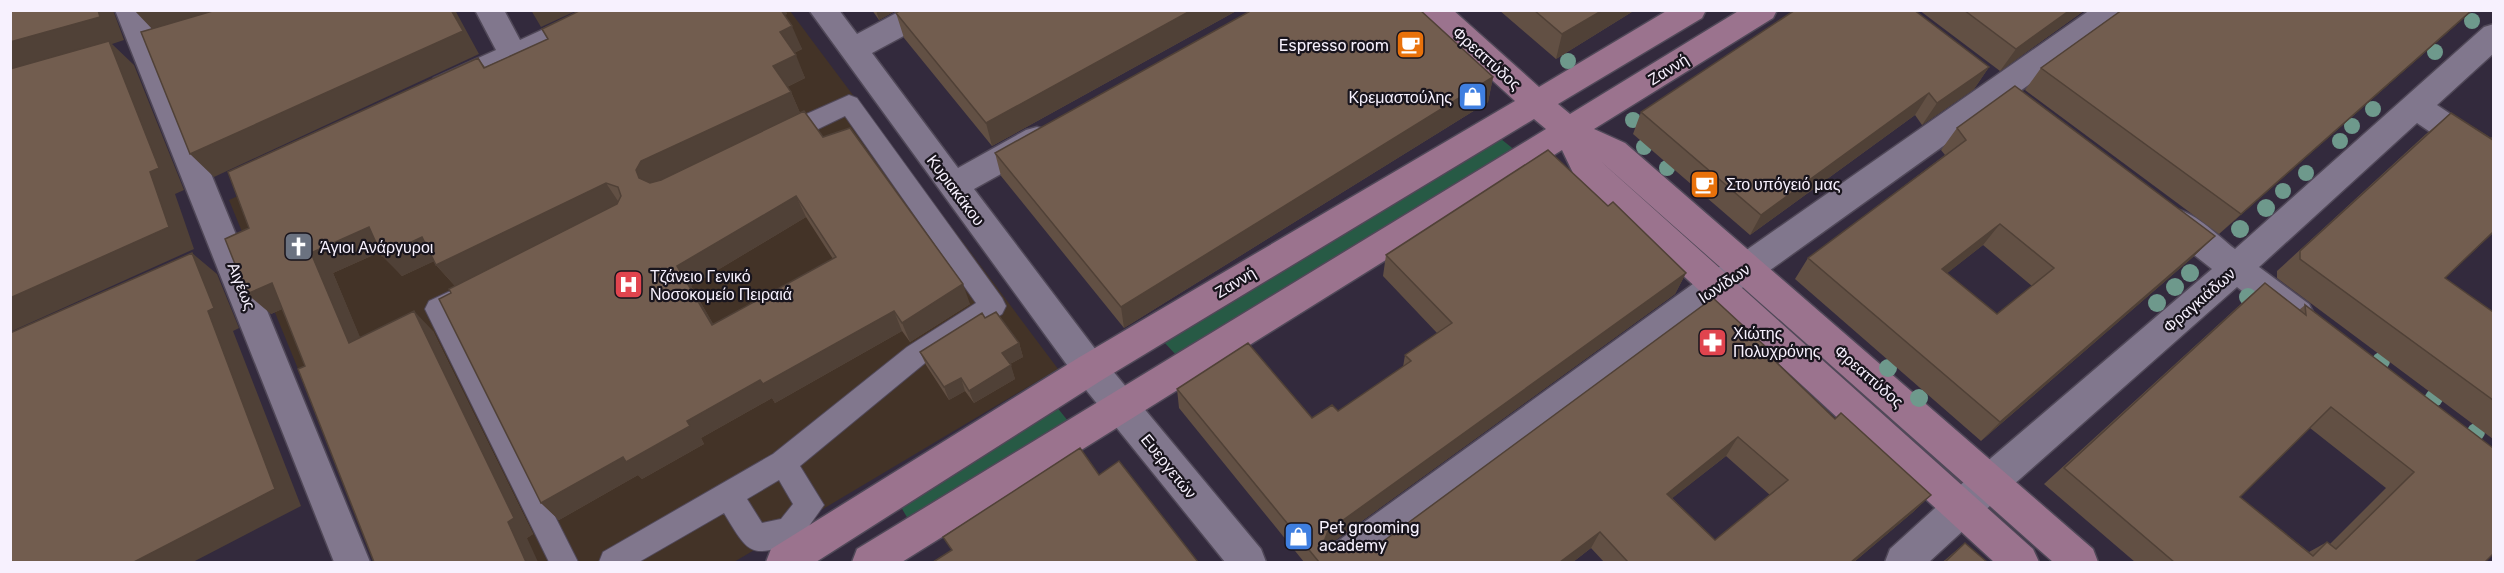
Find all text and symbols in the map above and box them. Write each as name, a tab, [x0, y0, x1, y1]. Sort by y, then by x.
street label: Φρεαττύδος	[1449, 23, 1525, 94]
cafe icon: Espresso room	[1394, 29, 1426, 61]
place label: Espresso room	[1279, 36, 1389, 55]
street label: Ζαννή	[1645, 50, 1692, 89]
shop icon: Κρεμαστούλης	[1457, 81, 1489, 113]
place label: Κρεμαστούλης	[1348, 88, 1452, 107]
street label: Κυριακάκου	[923, 151, 988, 229]
cafe icon: Στο υπόγειό μας	[1689, 168, 1721, 200]
place label: Στο υπόγειό μας	[1726, 175, 1841, 194]
church icon: Άγιοι Ανάργυροι	[283, 231, 315, 263]
place label: Άγιοι Ανάργυροι	[320, 238, 434, 257]
street label: Αιγέως	[223, 260, 260, 313]
street label: Ιωνίδων	[1695, 260, 1754, 307]
street label: Ζαννή	[1212, 263, 1259, 302]
street label: Φραγκιάδων	[2159, 264, 2239, 337]
place label: Τζάνειο Γενικό Νοσοκομείο Πειραιά	[650, 267, 792, 304]
hospital icon: Τζάνειο Γενικό Νοσοκομείο Πειραιά	[613, 269, 645, 301]
place label: Χιώτης Πολυχρόνης	[1733, 324, 1821, 361]
pharmacy icon: Χιώτης Πολυχρόνης	[1696, 326, 1728, 358]
street label: Φρεαττύδος	[1830, 341, 1907, 412]
street label: Ευεργετών	[1137, 430, 1200, 502]
place label: Pet grooming academy	[1319, 518, 1419, 555]
shop icon: Pet grooming academy	[1282, 520, 1314, 552]

